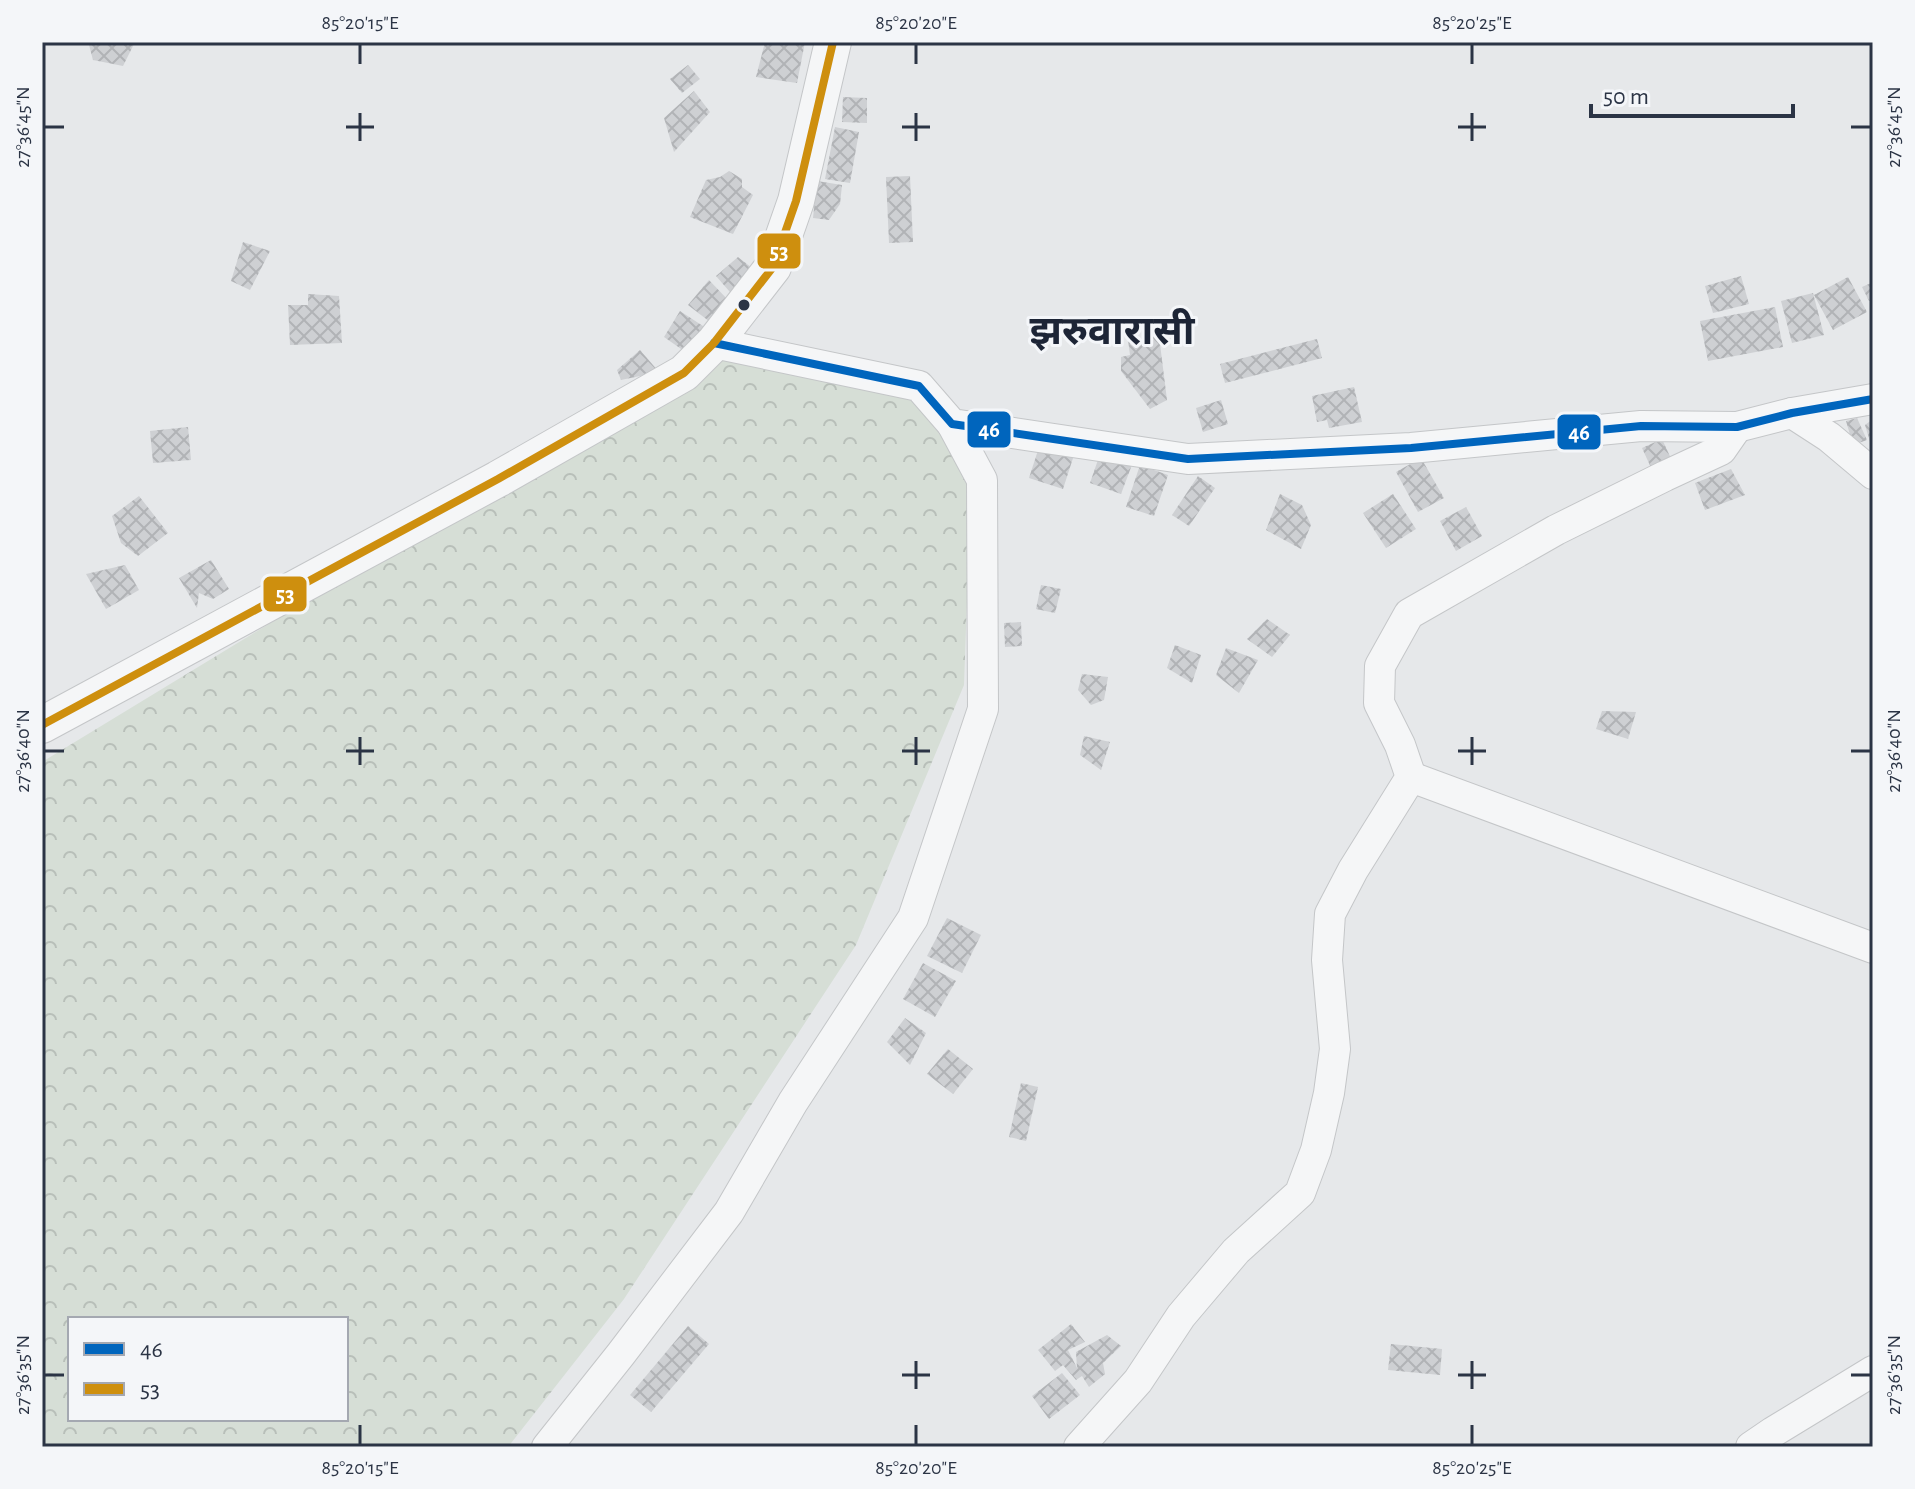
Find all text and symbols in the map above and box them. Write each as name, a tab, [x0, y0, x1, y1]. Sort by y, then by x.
text: 85°20'15"E	[321, 13, 399, 33]
text: 85°20'20"E	[875, 13, 957, 33]
text: 85°20'25"E	[1432, 13, 1512, 33]
scale bar	[1591, 68, 1793, 118]
text: 50 m	[1603, 85, 1649, 109]
text: 27°36'45"N	[13, 86, 33, 168]
text: 27°36'45"N	[1884, 86, 1904, 168]
line badge: 53	[756, 232, 802, 270]
text: 53	[770, 241, 789, 263]
unlabelled marker	[736, 297, 752, 313]
district label: झरुवारासी	[1030, 308, 1196, 352]
line badge: 46	[966, 410, 1012, 449]
line badge: 46	[1556, 413, 1602, 451]
text: 46	[978, 419, 1000, 441]
text: 46	[1568, 422, 1590, 444]
line badge: 53	[262, 575, 308, 613]
text: 53	[276, 584, 295, 606]
text: 27°36'40"N	[13, 709, 33, 793]
text: 27°36'40"N	[1884, 709, 1904, 793]
legend	[68, 1317, 348, 1421]
text: 27°36'35"N	[13, 1335, 33, 1415]
text: 27°36'35"N	[1884, 1335, 1904, 1415]
text: 46	[140, 1338, 163, 1362]
text: 53	[140, 1378, 160, 1402]
text: 85°20'15"E	[321, 1458, 399, 1478]
text: 85°20'20"E	[875, 1458, 957, 1478]
text: 85°20'25"E	[1432, 1458, 1512, 1478]

